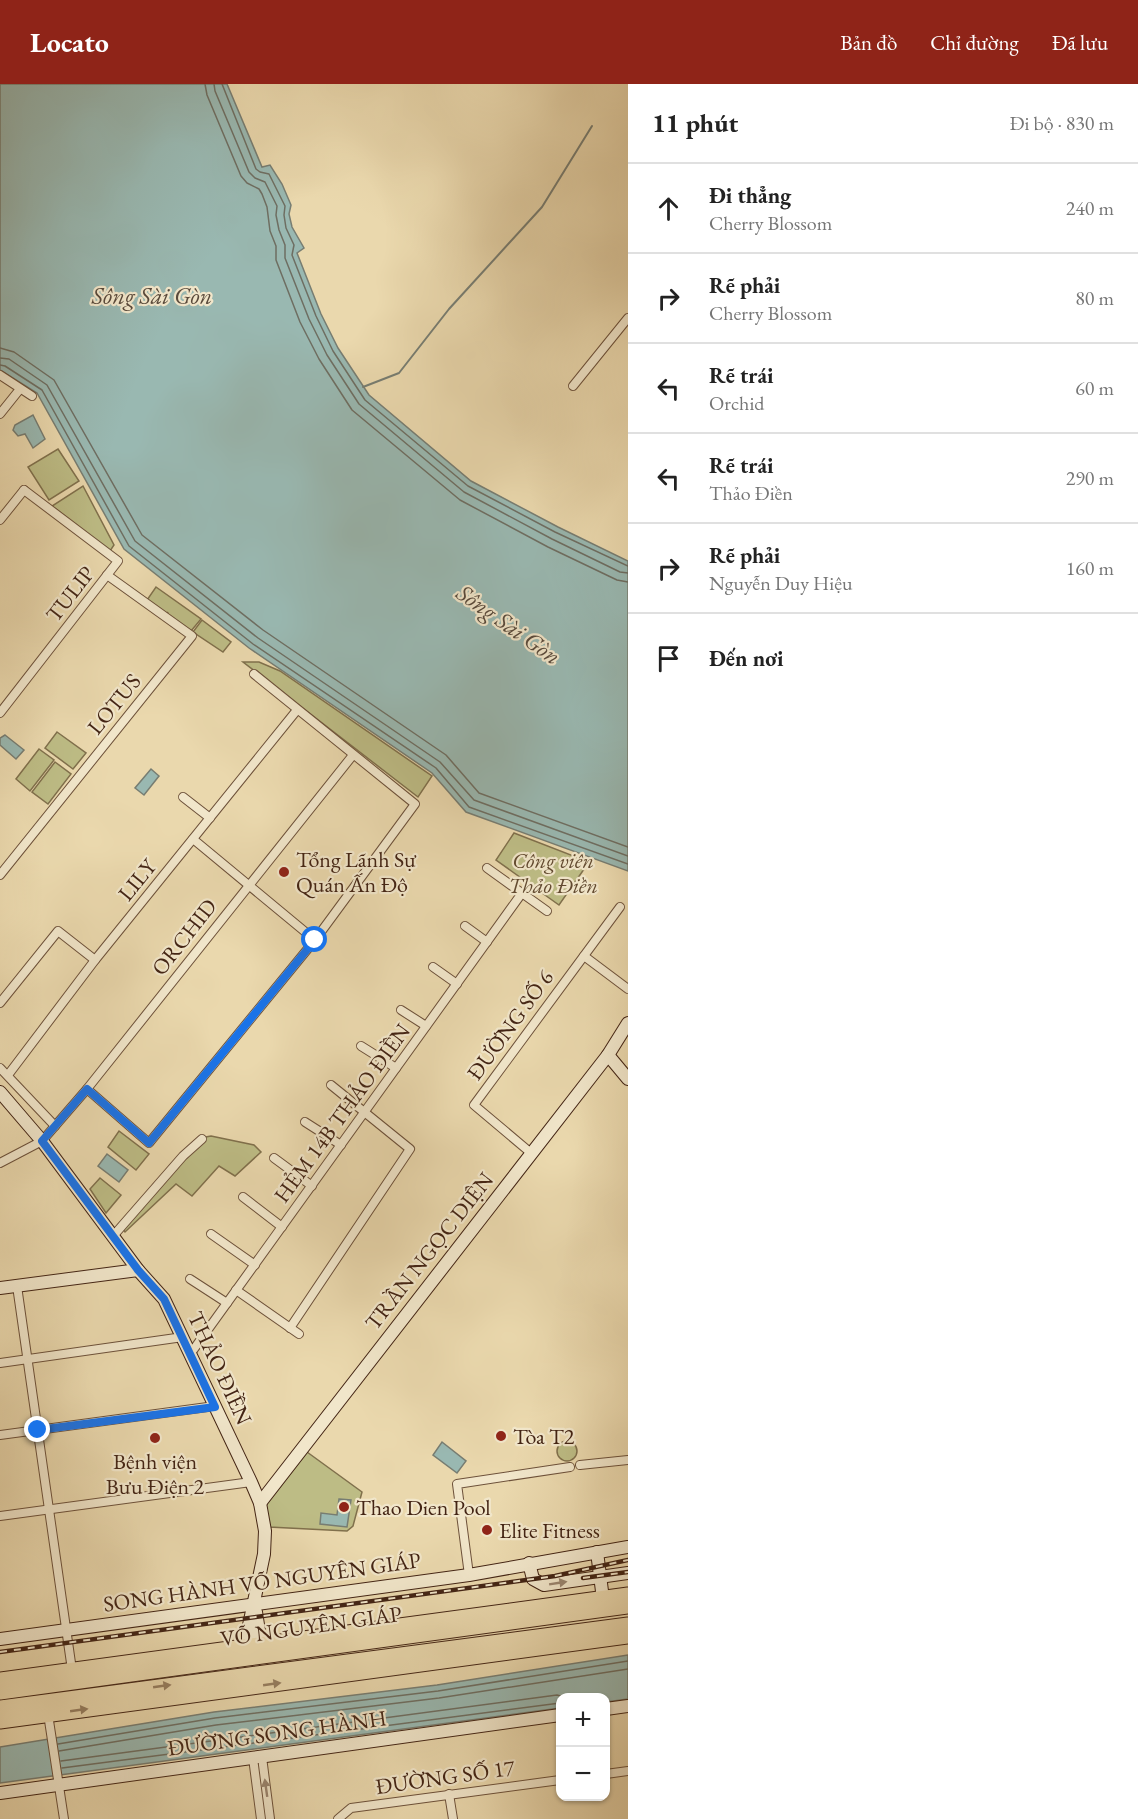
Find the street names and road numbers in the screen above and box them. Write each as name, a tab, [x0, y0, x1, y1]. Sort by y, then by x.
street label: TULIP	[39, 560, 101, 628]
street label: LOTUS	[81, 668, 147, 740]
street label: LILY	[111, 852, 164, 907]
street label: ORCHID	[145, 893, 223, 981]
street label: ĐƯỜNG SỐ 6	[460, 964, 560, 1086]
street label: HẺM 14B THẢO ĐIỀN	[267, 1017, 417, 1208]
street label: TRẦN NGỌC DIỆN	[358, 1166, 500, 1336]
street label: THẢO ĐIỀN	[181, 1307, 259, 1430]
street label: SONG HÀNH VÕ NGUYÊN GIÁP	[101, 1545, 423, 1619]
street label: VÕ NGUYÊN GIÁP	[219, 1599, 403, 1653]
street label: ĐƯỜNG SONG HÀNH	[166, 1703, 388, 1763]
street label: ĐƯỜNG SỐ 17	[374, 1753, 517, 1801]

